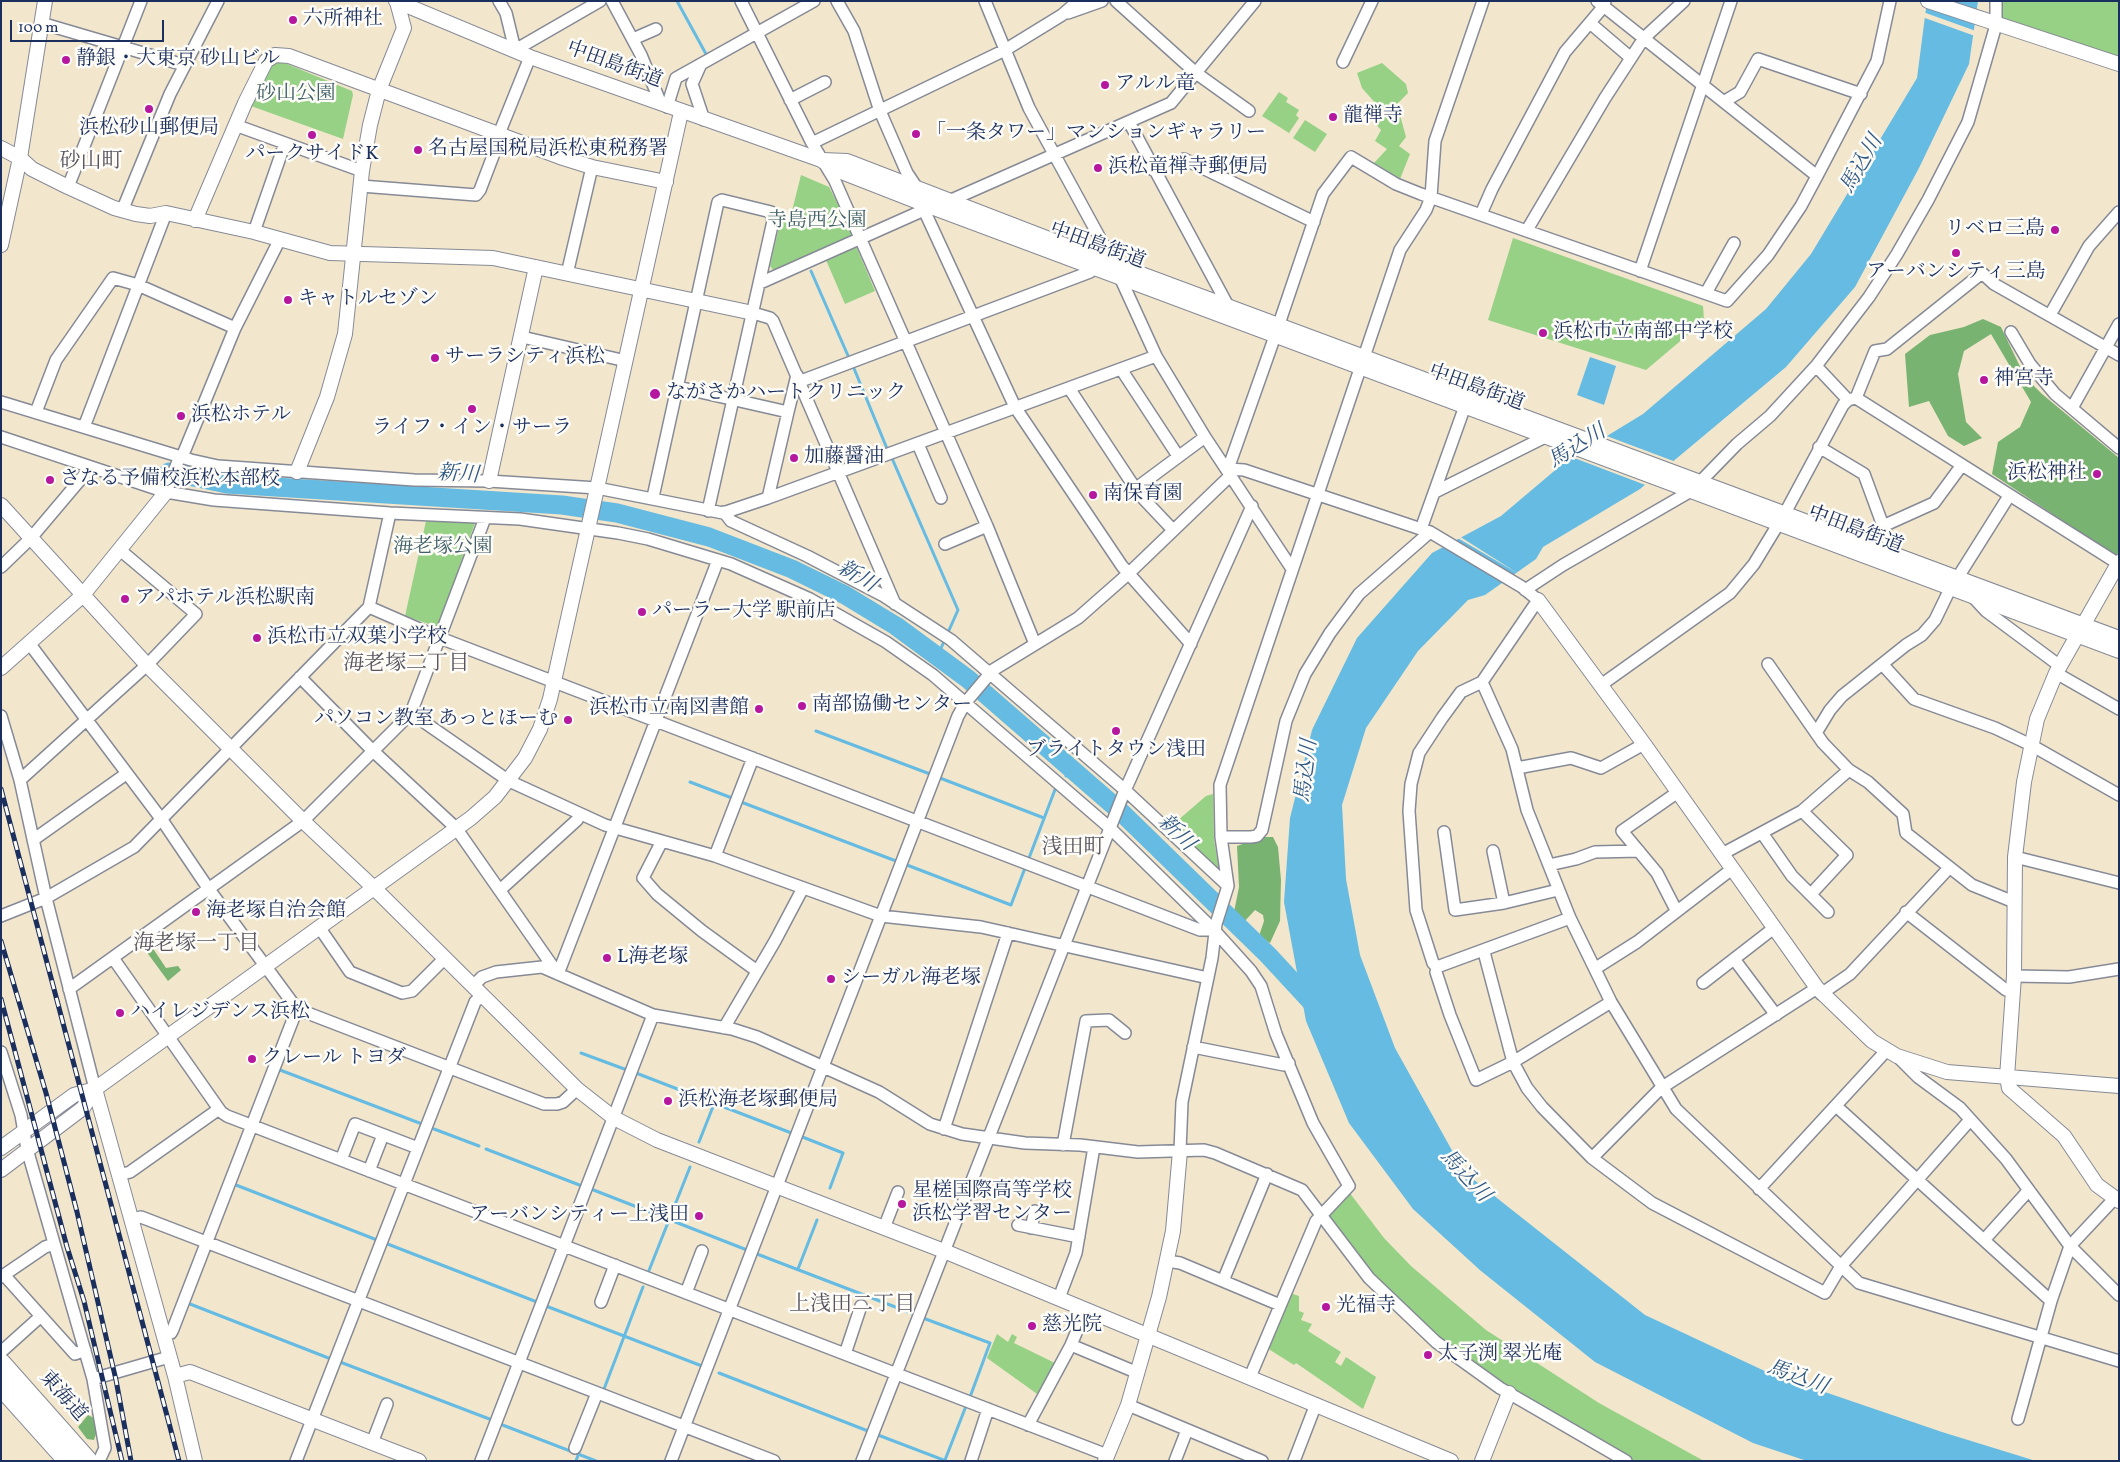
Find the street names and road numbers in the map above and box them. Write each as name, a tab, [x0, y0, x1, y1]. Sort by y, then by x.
street label: 中田島街道	[563, 38, 665, 94]
street label: 中田島街道	[1046, 219, 1148, 275]
street label: 中田島街道	[1425, 361, 1527, 417]
street label: 中田島街道	[1804, 502, 1906, 560]
street label: 東海道	[33, 1367, 91, 1427]

